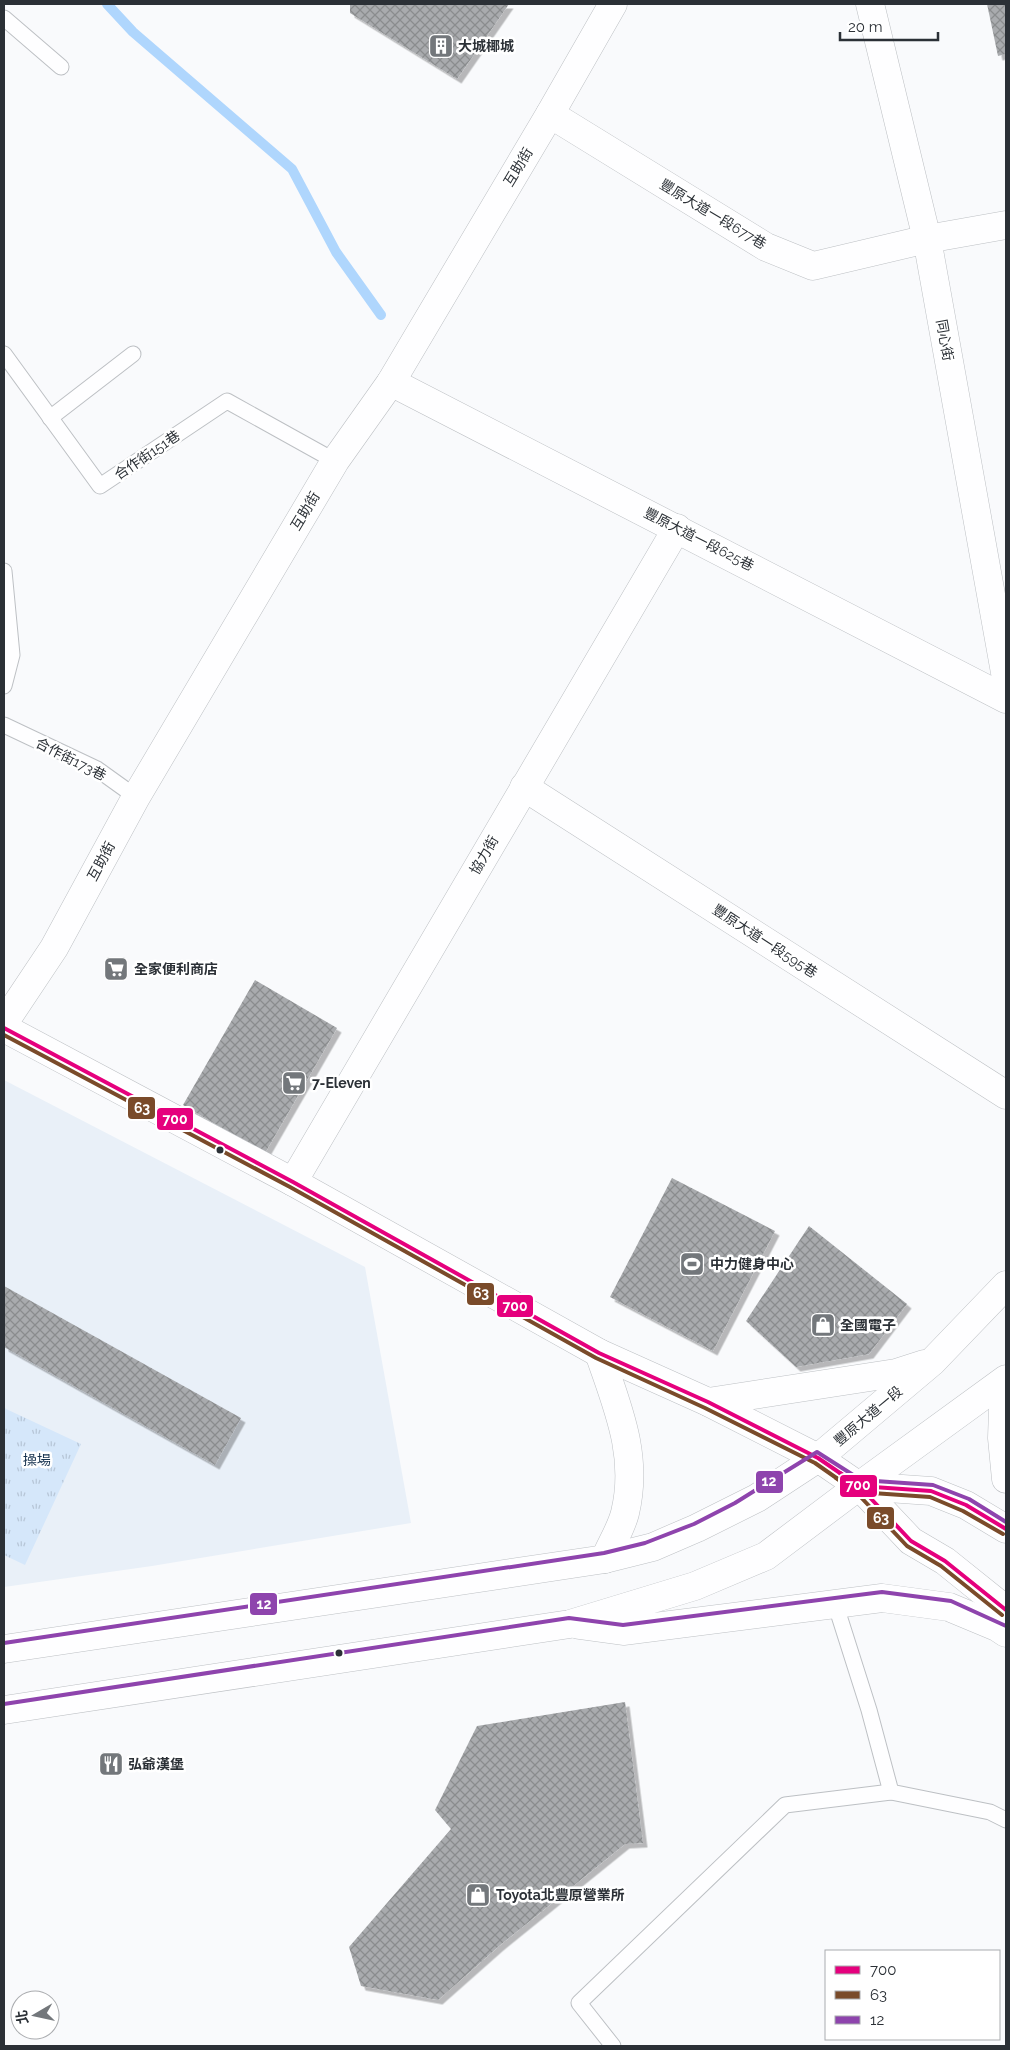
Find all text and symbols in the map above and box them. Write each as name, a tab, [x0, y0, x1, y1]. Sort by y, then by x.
scale bar	[840, 10, 938, 42]
text: 20 m	[848, 18, 883, 36]
building icon: 大城椰城	[428, 33, 454, 59]
place label: 大城椰城	[458, 38, 514, 54]
street label: 互助街	[500, 145, 536, 189]
street label: 豐原大道一段677巷	[657, 176, 769, 252]
street label: 同心街	[933, 318, 957, 362]
street label: 合作街151巷	[111, 427, 183, 483]
street label: 互助街	[287, 489, 323, 533]
street label: 豐原大道一段625巷	[641, 504, 757, 574]
street label: 合作街173巷	[33, 734, 109, 784]
street label: 協力街	[467, 833, 501, 877]
street label: 互助街	[84, 839, 118, 883]
street label: 豐原大道一段595巷	[710, 901, 820, 981]
supermarket icon: 全家便利商店	[103, 956, 129, 982]
place label: 全家便利商店	[134, 961, 218, 977]
supermarket icon: 7-Eleven	[281, 1070, 307, 1096]
place label: 7-Eleven	[312, 1075, 371, 1091]
line badge: 63	[127, 1096, 156, 1120]
text: 63	[134, 1100, 150, 1116]
line badge: 700	[156, 1107, 194, 1131]
text: 700	[162, 1111, 188, 1127]
unlabelled marker	[215, 1145, 225, 1155]
sports icon: 中力健身中心	[679, 1251, 705, 1277]
place label: 中力健身中心	[710, 1256, 794, 1272]
line badge: 63	[466, 1282, 495, 1306]
text: 63	[473, 1285, 489, 1301]
line badge: 700	[496, 1294, 534, 1318]
text: 700	[502, 1298, 528, 1314]
shop icon: 全國電子	[810, 1312, 836, 1338]
place label: 全國電子	[840, 1317, 896, 1333]
street label: 豐原大道一段	[831, 1383, 905, 1449]
park label: 操場	[23, 1452, 51, 1468]
line badge: 12	[755, 1470, 784, 1494]
text: 12	[762, 1473, 777, 1489]
line badge: 700	[839, 1474, 878, 1498]
text: 700	[845, 1477, 871, 1493]
line badge: 63	[866, 1506, 895, 1530]
text: 63	[873, 1510, 889, 1526]
line badge: 12	[249, 1592, 278, 1616]
text: 12	[257, 1596, 272, 1612]
unlabelled marker	[334, 1648, 344, 1658]
restaurant icon: 弘爺漢堡	[98, 1751, 124, 1777]
place label: 弘爺漢堡	[128, 1756, 184, 1772]
shop icon: Toyota北豐原營業所	[465, 1882, 491, 1908]
place label: Toyota北豐原營業所	[496, 1887, 625, 1903]
legend	[825, 1950, 1000, 2040]
text: 700	[870, 1961, 896, 1979]
text: 63	[870, 1986, 887, 2004]
north arrow	[10, 1990, 60, 2040]
text: 北	[13, 2009, 31, 2025]
text: 12	[870, 2011, 884, 2029]

